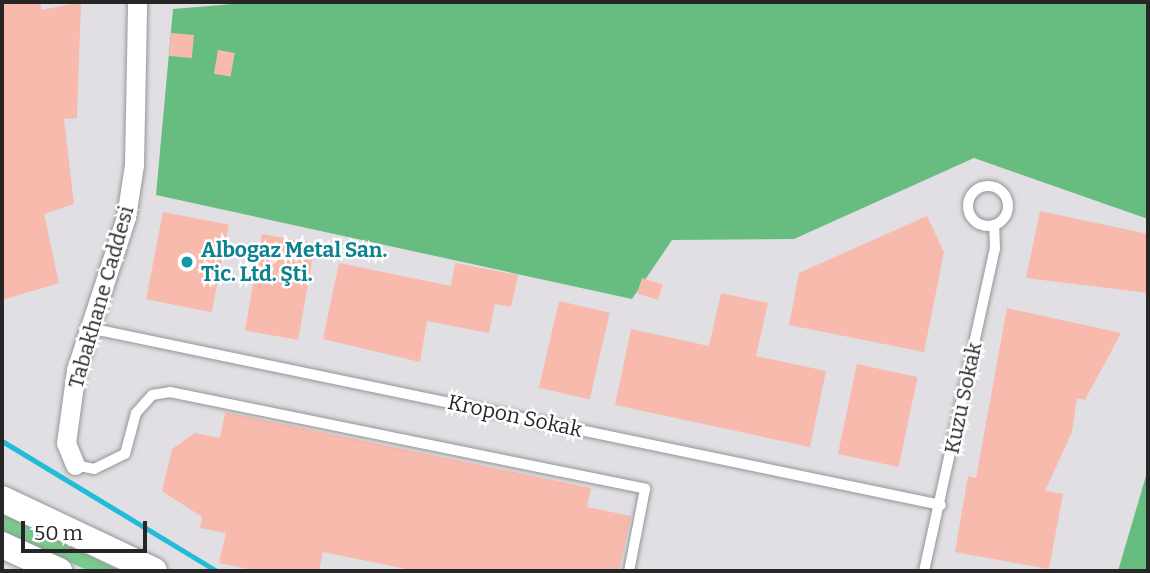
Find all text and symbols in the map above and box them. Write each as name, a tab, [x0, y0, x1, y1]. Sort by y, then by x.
street label: Tabakhane Caddesi	[63, 203, 139, 391]
place label: Albogaz Metal San. Tic. Ltd. Şti.	[201, 237, 387, 287]
marker: Albogaz Metal San. Tic. Ltd. Şti.	[179, 254, 195, 270]
street label: Kuzu Sokak	[939, 340, 987, 456]
street label: Kropon Sokak	[446, 389, 584, 443]
scale bar	[24, 506, 150, 550]
text: 50 m	[34, 520, 83, 546]

